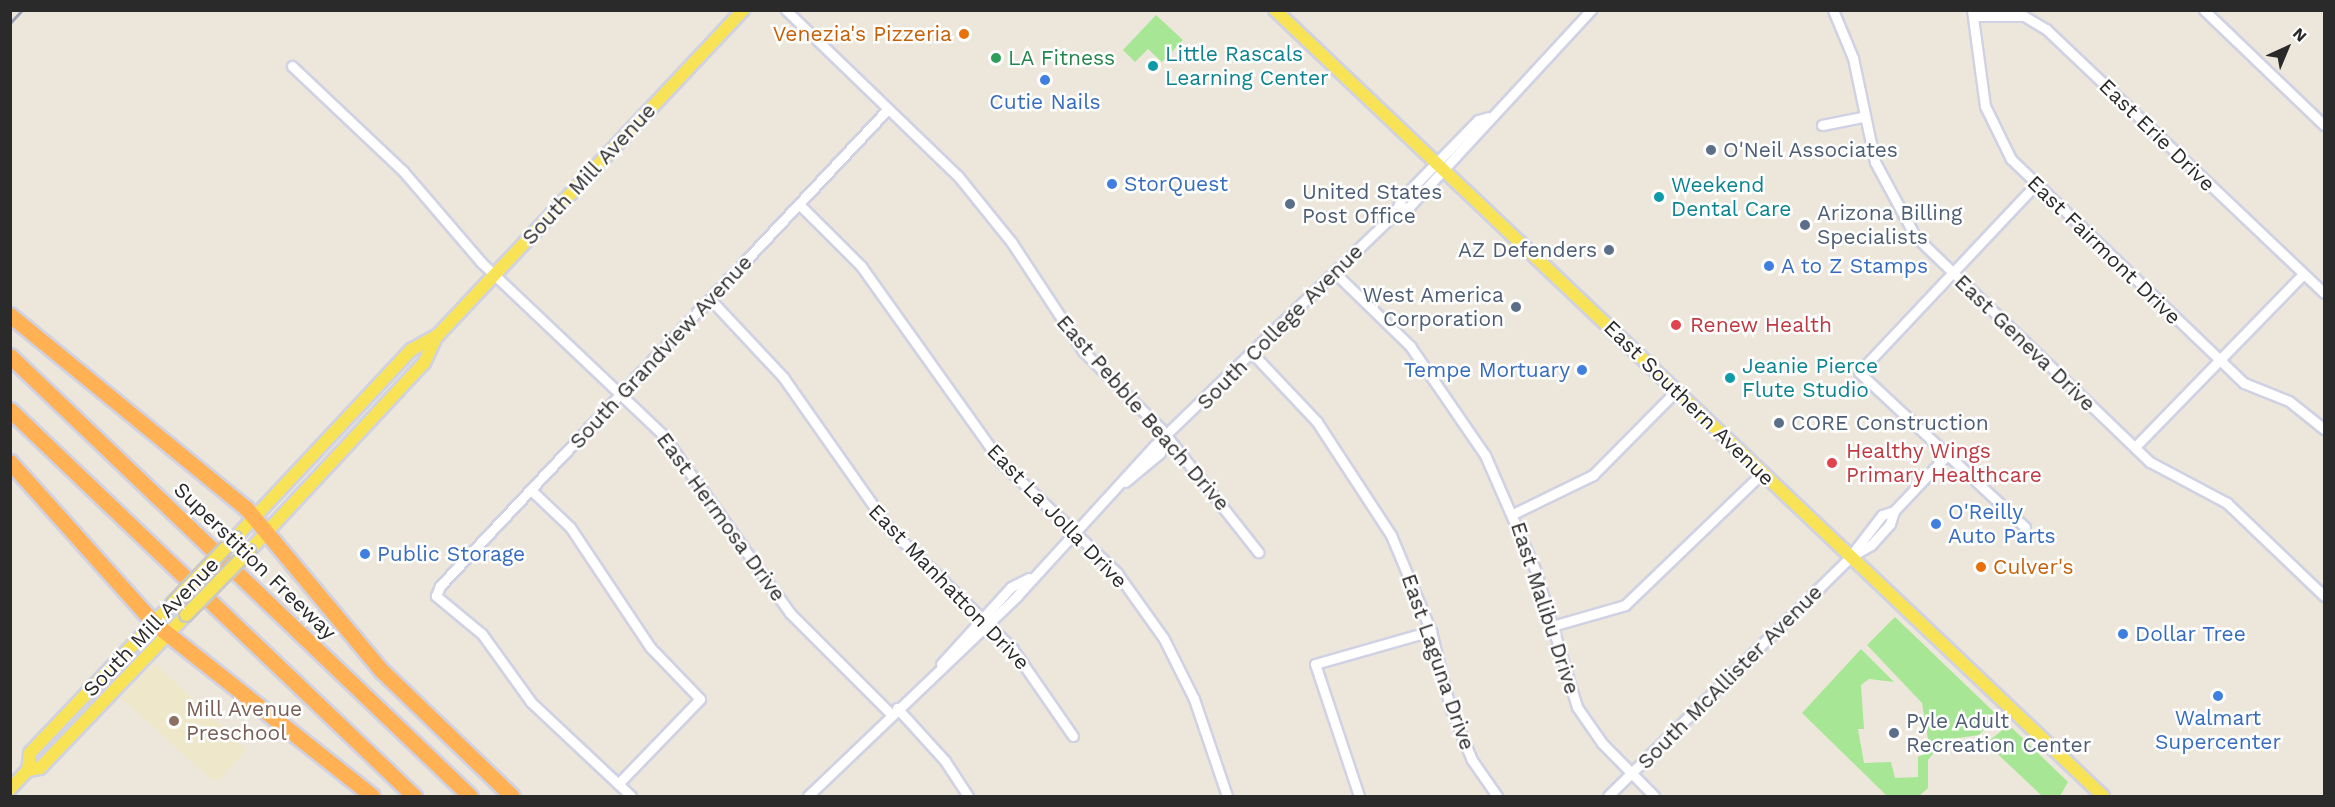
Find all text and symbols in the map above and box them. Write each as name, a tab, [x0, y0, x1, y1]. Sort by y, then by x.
north arrow	[2257, 18, 2317, 78]
place label: Venezia's Pizzeria	[773, 21, 952, 47]
text: N	[2289, 24, 2311, 46]
marker: Venezia's Pizzeria	[957, 27, 971, 41]
place label: Little Rascals Learning Center	[1165, 41, 1329, 91]
place label: LA Fitness	[1008, 45, 1116, 71]
marker: LA Fitness	[989, 51, 1003, 65]
marker: Little Rascals Learning Center	[1146, 59, 1160, 73]
marker: Cutie Nails	[1038, 73, 1052, 87]
street label: East Erie Drive	[2094, 73, 2220, 197]
place label: Cutie Nails	[989, 89, 1101, 115]
street label: South Mill Avenue	[516, 97, 662, 251]
place label: O'Neil Associates	[1723, 137, 1899, 163]
marker: O'Neil Associates	[1704, 143, 1718, 157]
street label: East Fairmont Drive	[2022, 170, 2186, 330]
place label: StorQuest	[1124, 171, 1228, 197]
place label: Weekend Dental Care	[1671, 172, 1792, 222]
marker: StorQuest	[1105, 177, 1119, 191]
place label: United States Post Office	[1302, 179, 1442, 229]
marker: Weekend Dental Care	[1652, 190, 1666, 204]
marker: United States Post Office	[1283, 197, 1297, 211]
place label: Arizona Billing Specialists	[1817, 200, 1963, 250]
marker: Arizona Billing Specialists	[1798, 218, 1812, 232]
place label: AZ Defenders	[1458, 237, 1597, 263]
street label: South College Avenue	[1192, 239, 1368, 415]
marker: AZ Defenders	[1602, 243, 1616, 257]
street label: South Grandview Avenue	[564, 249, 758, 455]
place label: A to Z Stamps	[1781, 253, 1929, 279]
marker: A to Z Stamps	[1762, 259, 1776, 273]
street label: East Geneva Drive	[1949, 269, 2101, 417]
place label: West America Corporation	[1362, 282, 1504, 332]
marker: West America Corporation	[1509, 300, 1523, 314]
street label: East Pebble Beach Drive	[1051, 310, 1235, 516]
place label: Renew Health	[1690, 312, 1832, 338]
street label: East Southern Avenue	[1598, 315, 1780, 491]
marker: Renew Health	[1667, 316, 1685, 334]
place label: Jeanie Pierce Flute Studio	[1742, 353, 1878, 403]
place label: Tempe Mortuary	[1404, 357, 1570, 383]
marker: Tempe Mortuary	[1575, 363, 1589, 377]
marker: Jeanie Pierce Flute Studio	[1723, 371, 1737, 385]
place label: CORE Construction	[1791, 410, 1989, 436]
marker: CORE Construction	[1772, 416, 1786, 430]
street label: East Hermosa Drive	[651, 427, 791, 607]
street label: East La Jolla Drive	[981, 438, 1133, 594]
place label: Healthy Wings Primary Healthcare	[1846, 438, 2042, 488]
marker: Healthy Wings Primary Healthcare	[1823, 454, 1841, 472]
street label: Superstition Freeway	[169, 477, 341, 645]
street label: East Manhatton Drive	[863, 499, 1035, 675]
place label: O'Reilly Auto Parts	[1948, 499, 2056, 549]
marker: O'Reilly Auto Parts	[1929, 517, 1943, 531]
street label: East Malibu Drive	[1505, 519, 1585, 697]
place label: Public Storage	[377, 541, 525, 567]
marker: Public Storage	[358, 547, 372, 561]
street label: South Mill Avenue	[77, 551, 225, 703]
place label: Culver's	[1993, 554, 2074, 580]
marker: Culver's	[1974, 560, 1988, 574]
street label: East Laguna Drive	[1396, 570, 1480, 754]
street label: South McAllister Avenue	[1632, 579, 1828, 775]
place label: Dollar Tree	[2135, 621, 2247, 647]
marker: Dollar Tree	[2116, 627, 2130, 641]
marker: Walmart Supercenter	[2211, 689, 2225, 703]
place label: Mill Avenue Preschool	[186, 696, 304, 746]
place label: Walmart Supercenter	[2155, 705, 2281, 755]
place label: Pyle Adult Recreation Center	[1906, 708, 2091, 758]
marker: Mill Avenue Preschool	[167, 714, 181, 728]
marker: Pyle Adult Recreation Center	[1887, 726, 1901, 740]

